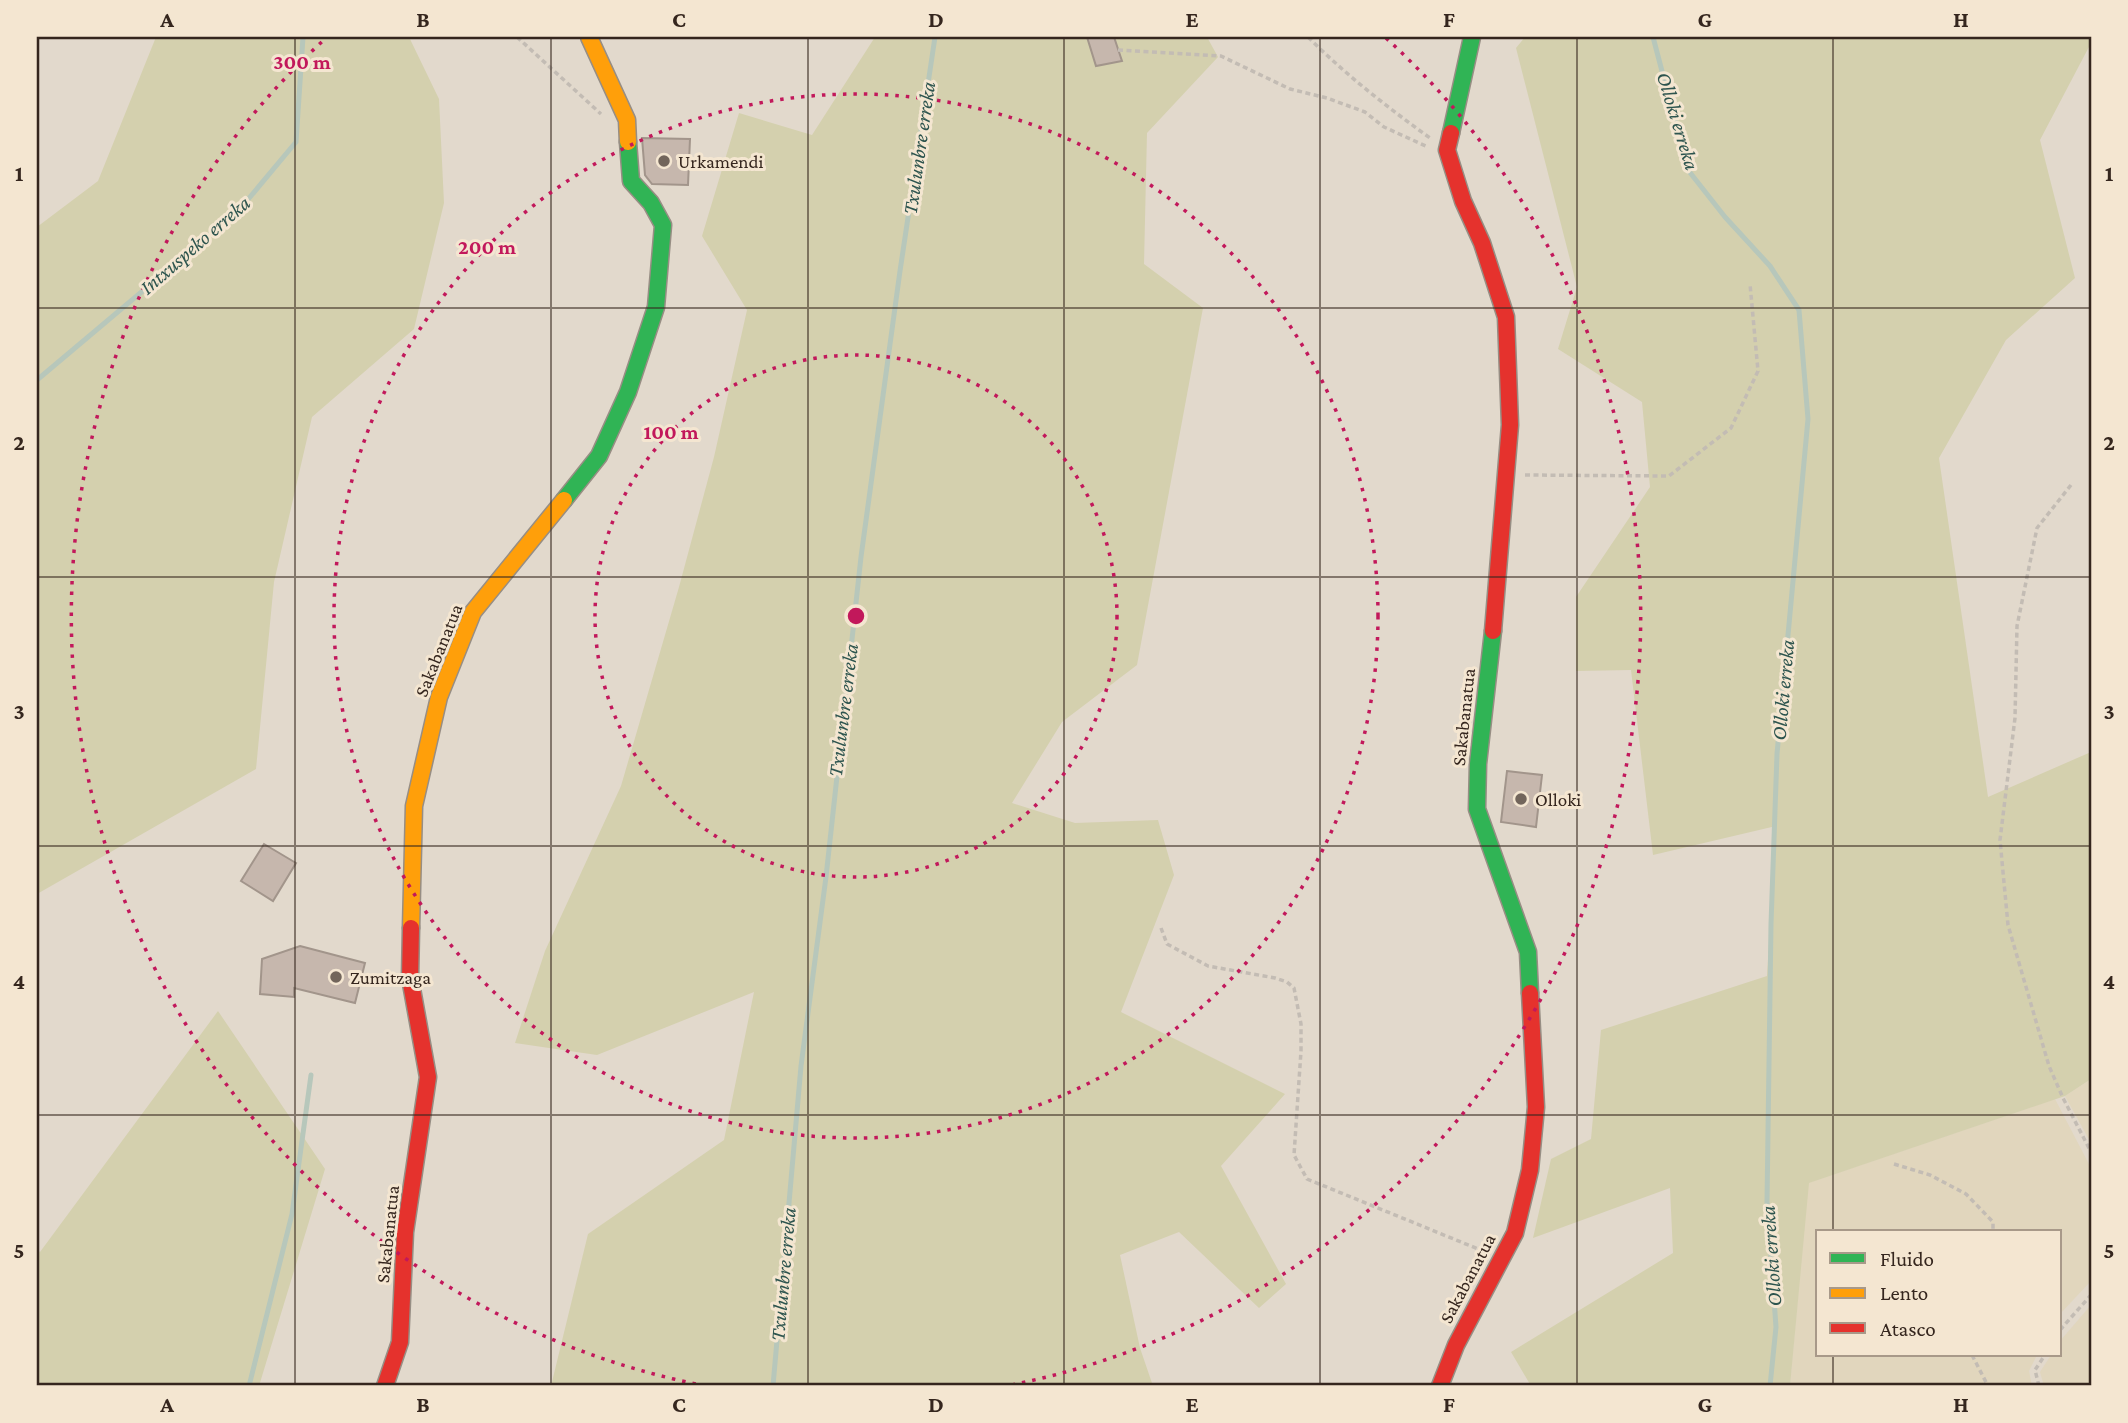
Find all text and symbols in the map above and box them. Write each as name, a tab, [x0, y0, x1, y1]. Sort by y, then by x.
text: A	[159, 6, 174, 32]
text: B	[416, 6, 430, 32]
text: C	[672, 6, 686, 32]
text: D	[928, 6, 944, 32]
text: E	[1185, 6, 1199, 32]
text: F	[1443, 6, 1455, 32]
text: G	[1698, 6, 1713, 32]
text: H	[1953, 6, 1969, 32]
text: 300 m	[273, 50, 331, 74]
water label: Olloki erreka	[1652, 69, 1704, 173]
water label: Txulunbre erreka	[898, 80, 940, 216]
place label: Urkamendi	[678, 151, 764, 172]
marker: Urkamendi	[656, 153, 672, 169]
text: 1	[15, 160, 24, 186]
text: 1	[2105, 160, 2114, 186]
water label: Intxuspeko erreka	[135, 191, 255, 299]
text: 200 m	[458, 235, 516, 259]
text: 100 m	[643, 420, 699, 444]
text: 2	[13, 429, 25, 455]
text: 2	[2103, 429, 2115, 455]
street label: Sakabanatua	[410, 601, 467, 700]
centre of rings	[844, 604, 868, 628]
water label: Olloki erreka	[1767, 638, 1799, 741]
water label: Txulunbre erreka	[823, 642, 863, 778]
street label: Sakabanatua	[1448, 667, 1479, 767]
text: 3	[13, 698, 25, 724]
text: 3	[2103, 698, 2115, 724]
place label: Olloki	[1535, 789, 1581, 810]
marker: Olloki	[1513, 791, 1529, 807]
place label: Zumitzaga	[350, 967, 431, 988]
text: 4	[13, 968, 25, 994]
text: 4	[2103, 968, 2115, 994]
marker: Zumitzaga	[328, 969, 344, 985]
street label: Sakabanatua	[372, 1184, 403, 1284]
water label: Olloki erreka	[1755, 1205, 1787, 1307]
water label: Txulunbre erreka	[765, 1206, 801, 1342]
street label: Sakabanatua	[1435, 1230, 1500, 1327]
legend	[1816, 1230, 2062, 1356]
text: 5	[13, 1237, 25, 1263]
text: 5	[2103, 1237, 2115, 1263]
text: Fluido	[1880, 1247, 1934, 1271]
text: Lento	[1880, 1281, 1928, 1305]
text: Atasco	[1880, 1317, 1936, 1341]
text: A	[159, 1391, 174, 1417]
text: B	[416, 1391, 430, 1417]
text: C	[672, 1391, 686, 1417]
text: D	[928, 1391, 944, 1417]
text: E	[1185, 1391, 1199, 1417]
text: F	[1443, 1391, 1455, 1417]
text: G	[1698, 1391, 1713, 1417]
text: H	[1953, 1391, 1969, 1417]

